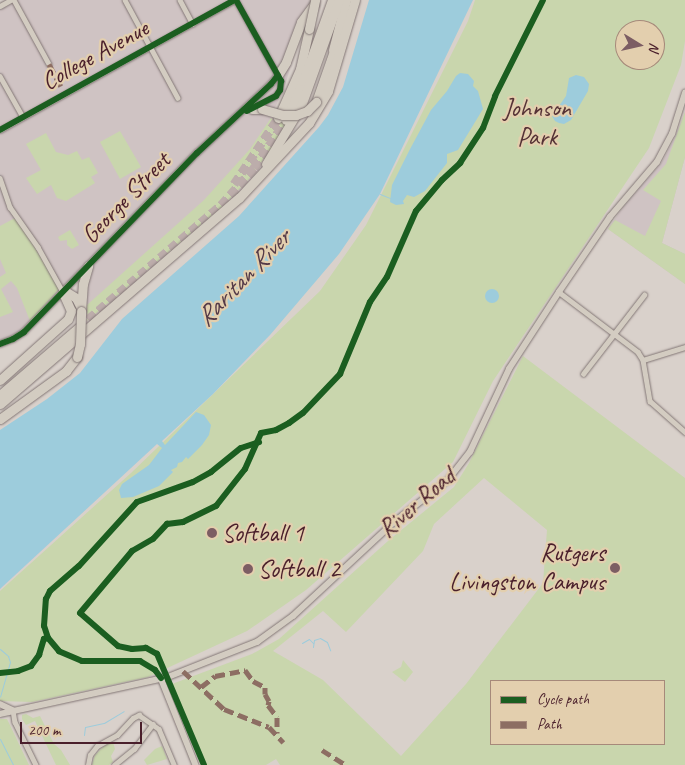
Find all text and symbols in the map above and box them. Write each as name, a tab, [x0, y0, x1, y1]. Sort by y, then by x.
street label: College Avenue	[36, 13, 154, 97]
north arrow	[615, 20, 665, 70]
text: N	[645, 42, 663, 53]
park label: Johnson Park	[503, 94, 571, 153]
street label: George Street	[75, 146, 177, 250]
water label: Raritan River	[189, 223, 297, 333]
street label: River Road	[373, 462, 461, 544]
place label: Softball 1	[222, 518, 304, 548]
marker: Softball 1	[206, 527, 218, 539]
place label: Rutgers Livingston Campus	[449, 539, 605, 598]
place label: Softball 2	[258, 554, 340, 584]
marker: Rutgers Livingston Campus	[609, 562, 621, 574]
marker: Softball 2	[242, 563, 254, 575]
legend	[490, 680, 665, 745]
text: Cycle path	[537, 690, 589, 709]
scale bar	[22, 712, 145, 744]
text: Path	[537, 715, 562, 734]
text: 200 m	[28, 721, 60, 740]

